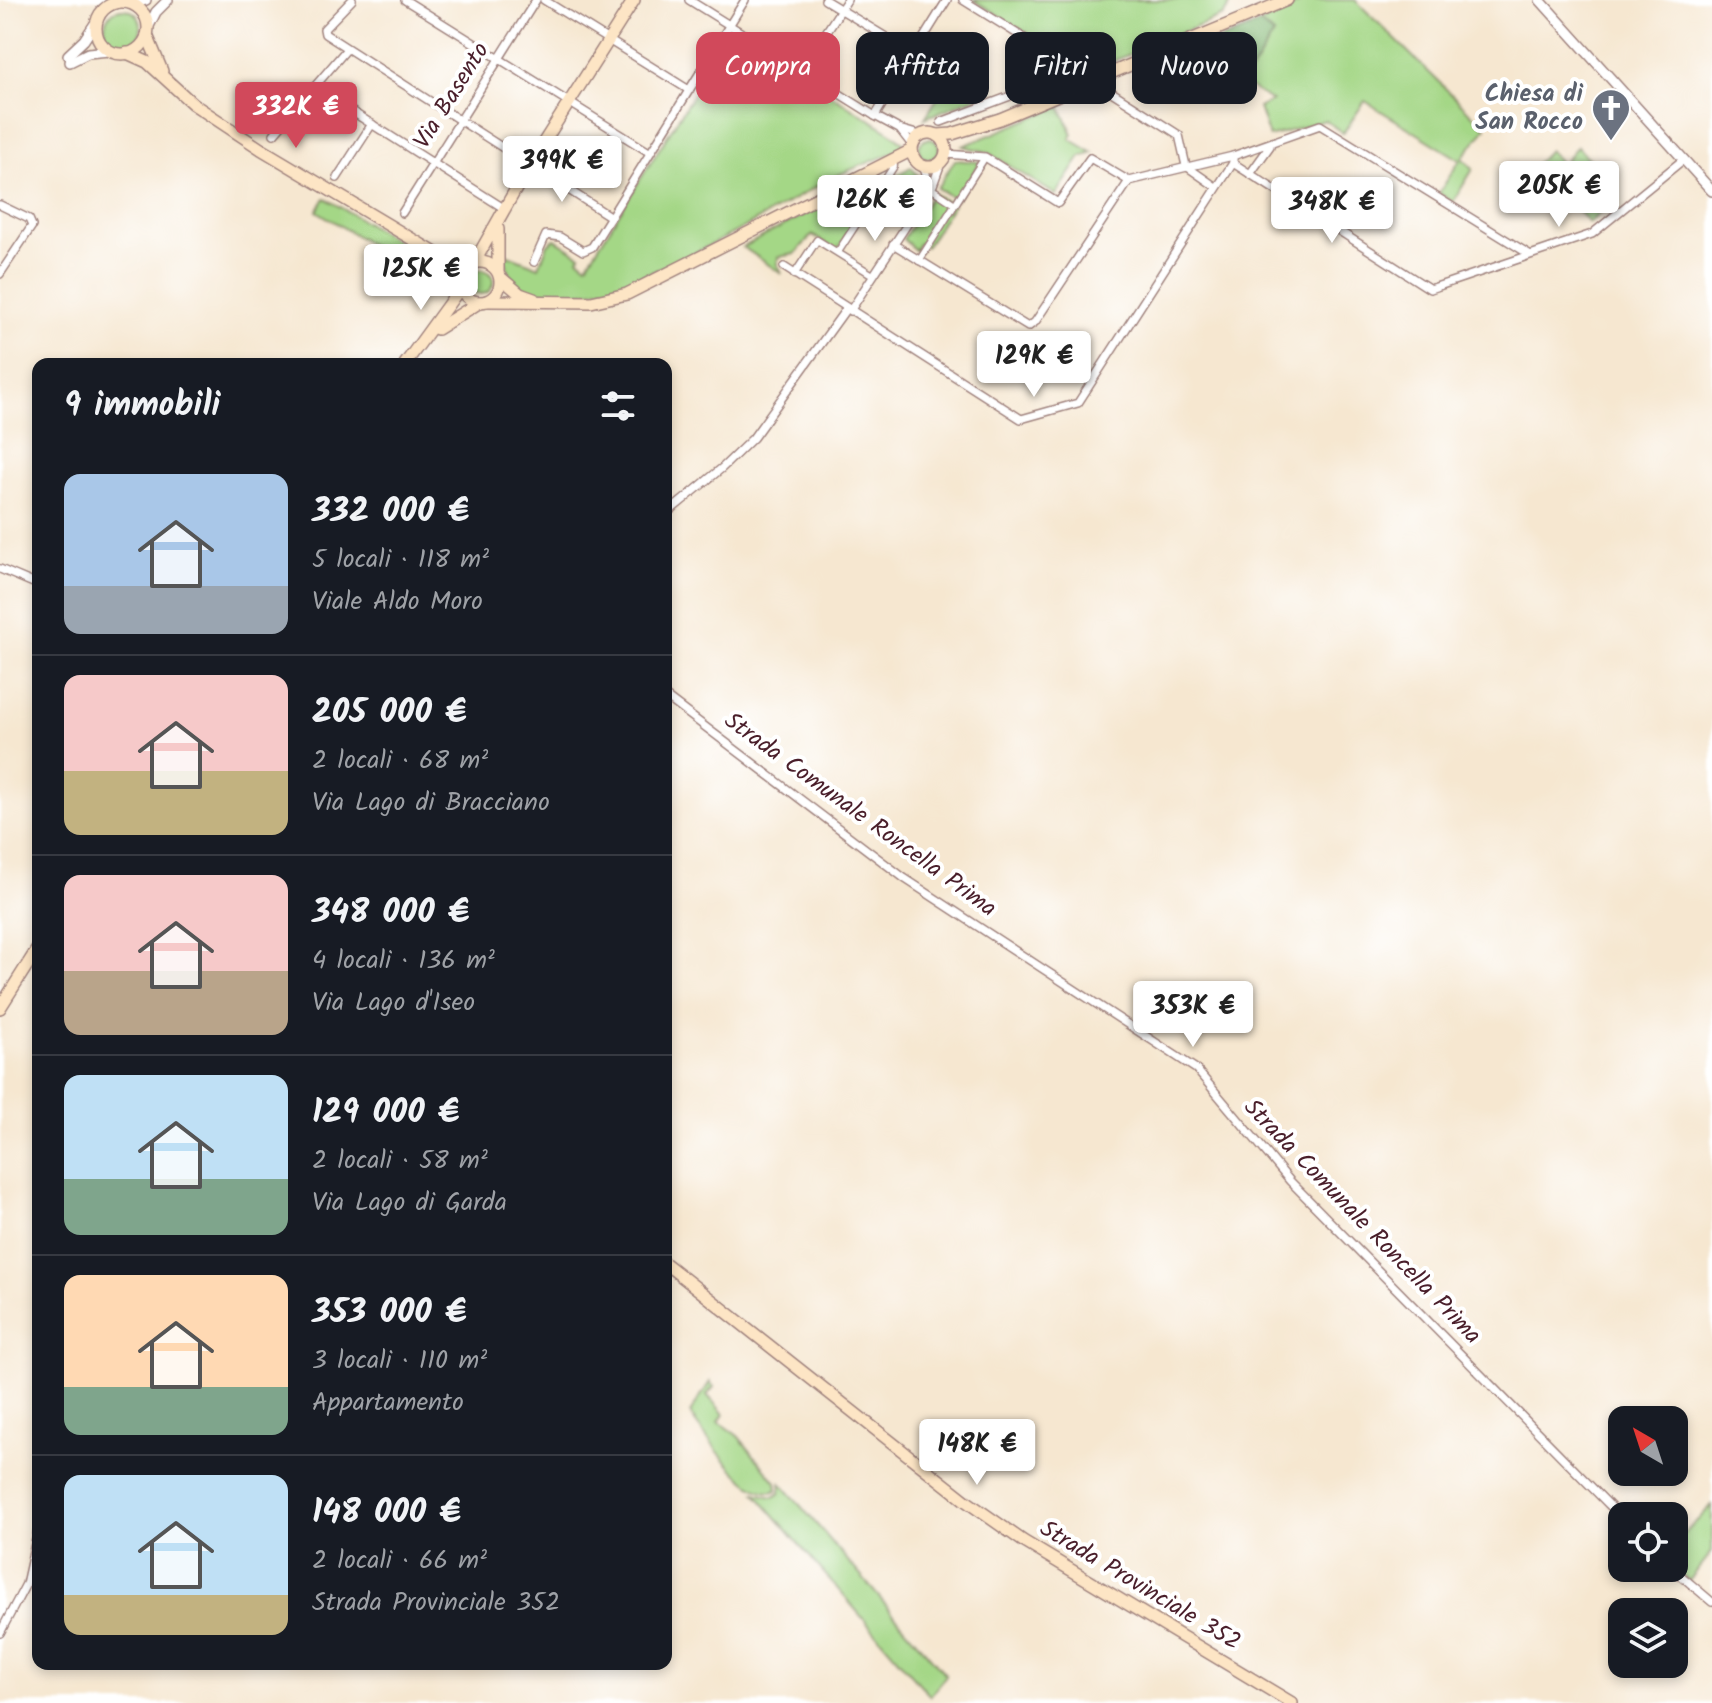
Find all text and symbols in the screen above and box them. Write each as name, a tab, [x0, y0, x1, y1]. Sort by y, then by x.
chip: Compra	[696, 32, 840, 104]
chip: Affitta	[856, 32, 989, 104]
chip: Filtri	[1005, 32, 1116, 104]
chip: Nuovo	[1132, 32, 1257, 104]
street label: Via Basento	[404, 35, 500, 157]
place label: Chiesa di San Rocco	[1475, 75, 1584, 142]
pin: 332K €	[231, 82, 361, 150]
text: 332K €	[253, 87, 339, 129]
church icon: Chiesa di San Rocco	[1590, 87, 1632, 142]
pin: 399K €	[497, 136, 627, 204]
text: 399K €	[521, 141, 603, 183]
pin: 205K €	[1494, 161, 1624, 229]
text: 205K €	[1517, 166, 1601, 208]
pin: 126K €	[810, 175, 940, 243]
pin: 348K €	[1267, 177, 1397, 245]
text: 126K €	[835, 180, 915, 222]
text: 348K €	[1289, 182, 1375, 224]
pin: 125K €	[356, 244, 486, 312]
text: 125K €	[382, 249, 460, 291]
pin: 129K €	[969, 331, 1099, 399]
text: 129K €	[995, 336, 1073, 378]
text: 9 immobili	[64, 379, 220, 433]
icon: filters	[596, 384, 640, 428]
text: 332 000 €	[312, 485, 469, 539]
icon: home	[128, 506, 224, 602]
text: 5 locali · 118 m²	[312, 539, 489, 581]
text: Viale Aldo Moro	[312, 581, 483, 623]
text: 205 000 €	[312, 686, 467, 740]
street label: Strada Comunale Roncella Prima	[715, 702, 1005, 928]
icon: home	[128, 707, 224, 803]
text: 2 locali · 68 m²	[312, 740, 488, 782]
text: Via Lago di Bracciano	[312, 782, 550, 824]
text: 348 000 €	[312, 886, 469, 940]
icon: home	[128, 907, 224, 1003]
text: 4 locali · 136 m²	[312, 940, 495, 982]
pin: 353K €	[1128, 981, 1258, 1049]
text: Via Lago d'Iseo	[312, 982, 475, 1024]
text: 353K €	[1151, 986, 1235, 1028]
text: 129 000 €	[312, 1086, 459, 1140]
street label: Strada Comunale Roncella Prima	[1234, 1090, 1490, 1354]
icon: home	[128, 1107, 224, 1203]
text: 2 locali · 58 m²	[312, 1140, 488, 1182]
text: Via Lago di Garda	[312, 1182, 507, 1224]
text: 353 000 €	[312, 1286, 466, 1340]
icon: home	[128, 1307, 224, 1403]
text: 3 locali · 110 m²	[312, 1340, 487, 1382]
text: Appartamento	[312, 1382, 464, 1424]
north arrow	[1608, 1406, 1688, 1486]
map controls	[1608, 1406, 1688, 1678]
pin: 148K €	[912, 1419, 1042, 1487]
text: 148K €	[937, 1424, 1017, 1466]
text: 148 000 €	[312, 1486, 461, 1540]
button: locate	[1608, 1502, 1688, 1582]
icon: home	[128, 1507, 224, 1603]
street label: Strada Provinciale 352	[1032, 1510, 1248, 1662]
text: 2 locali · 66 m²	[312, 1540, 487, 1582]
text: Strada Provinciale 352	[312, 1582, 560, 1624]
button: layers	[1608, 1598, 1688, 1678]

